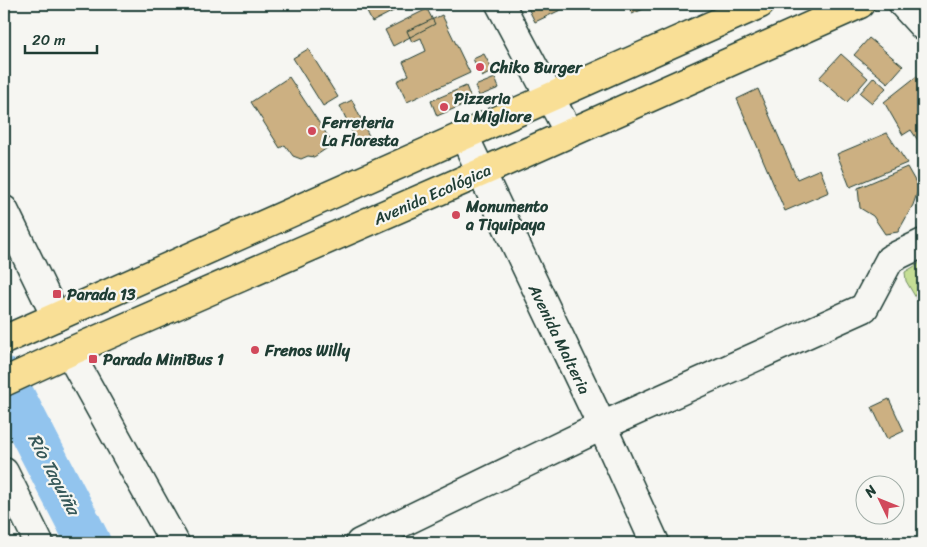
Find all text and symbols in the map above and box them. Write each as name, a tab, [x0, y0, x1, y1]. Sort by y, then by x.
scale bar	[25, 22, 98, 54]
text: 20 m	[32, 27, 66, 53]
place label: Chiko Burger	[489, 53, 583, 82]
marker: Chiko Burger	[474, 61, 486, 73]
place label: Pizzeria La Migliore	[454, 84, 532, 131]
marker: Pizzeria La Migliore	[438, 101, 450, 113]
place label: Ferreteria La Floresta	[321, 108, 399, 155]
marker: Ferreteria La Floresta	[306, 125, 318, 137]
street label: Avenida Ecológica	[368, 156, 496, 234]
place label: Monumento a Tiquipaya	[465, 192, 549, 239]
marker: Monumento a Tiquipaya	[450, 209, 462, 221]
street label: Avenida Malteria	[520, 278, 599, 399]
place label: Parada 13	[67, 280, 136, 309]
marker: Parada 13	[51, 288, 63, 300]
place label: Frenos Willy	[264, 336, 351, 365]
marker: Frenos Willy	[249, 344, 261, 356]
place label: Parada MiniBus 1	[103, 345, 224, 374]
marker: Parada MiniBus 1	[87, 353, 99, 365]
water label: Río Taquiña	[19, 427, 90, 522]
north arrow	[854, 474, 904, 524]
text: N	[858, 479, 884, 504]

